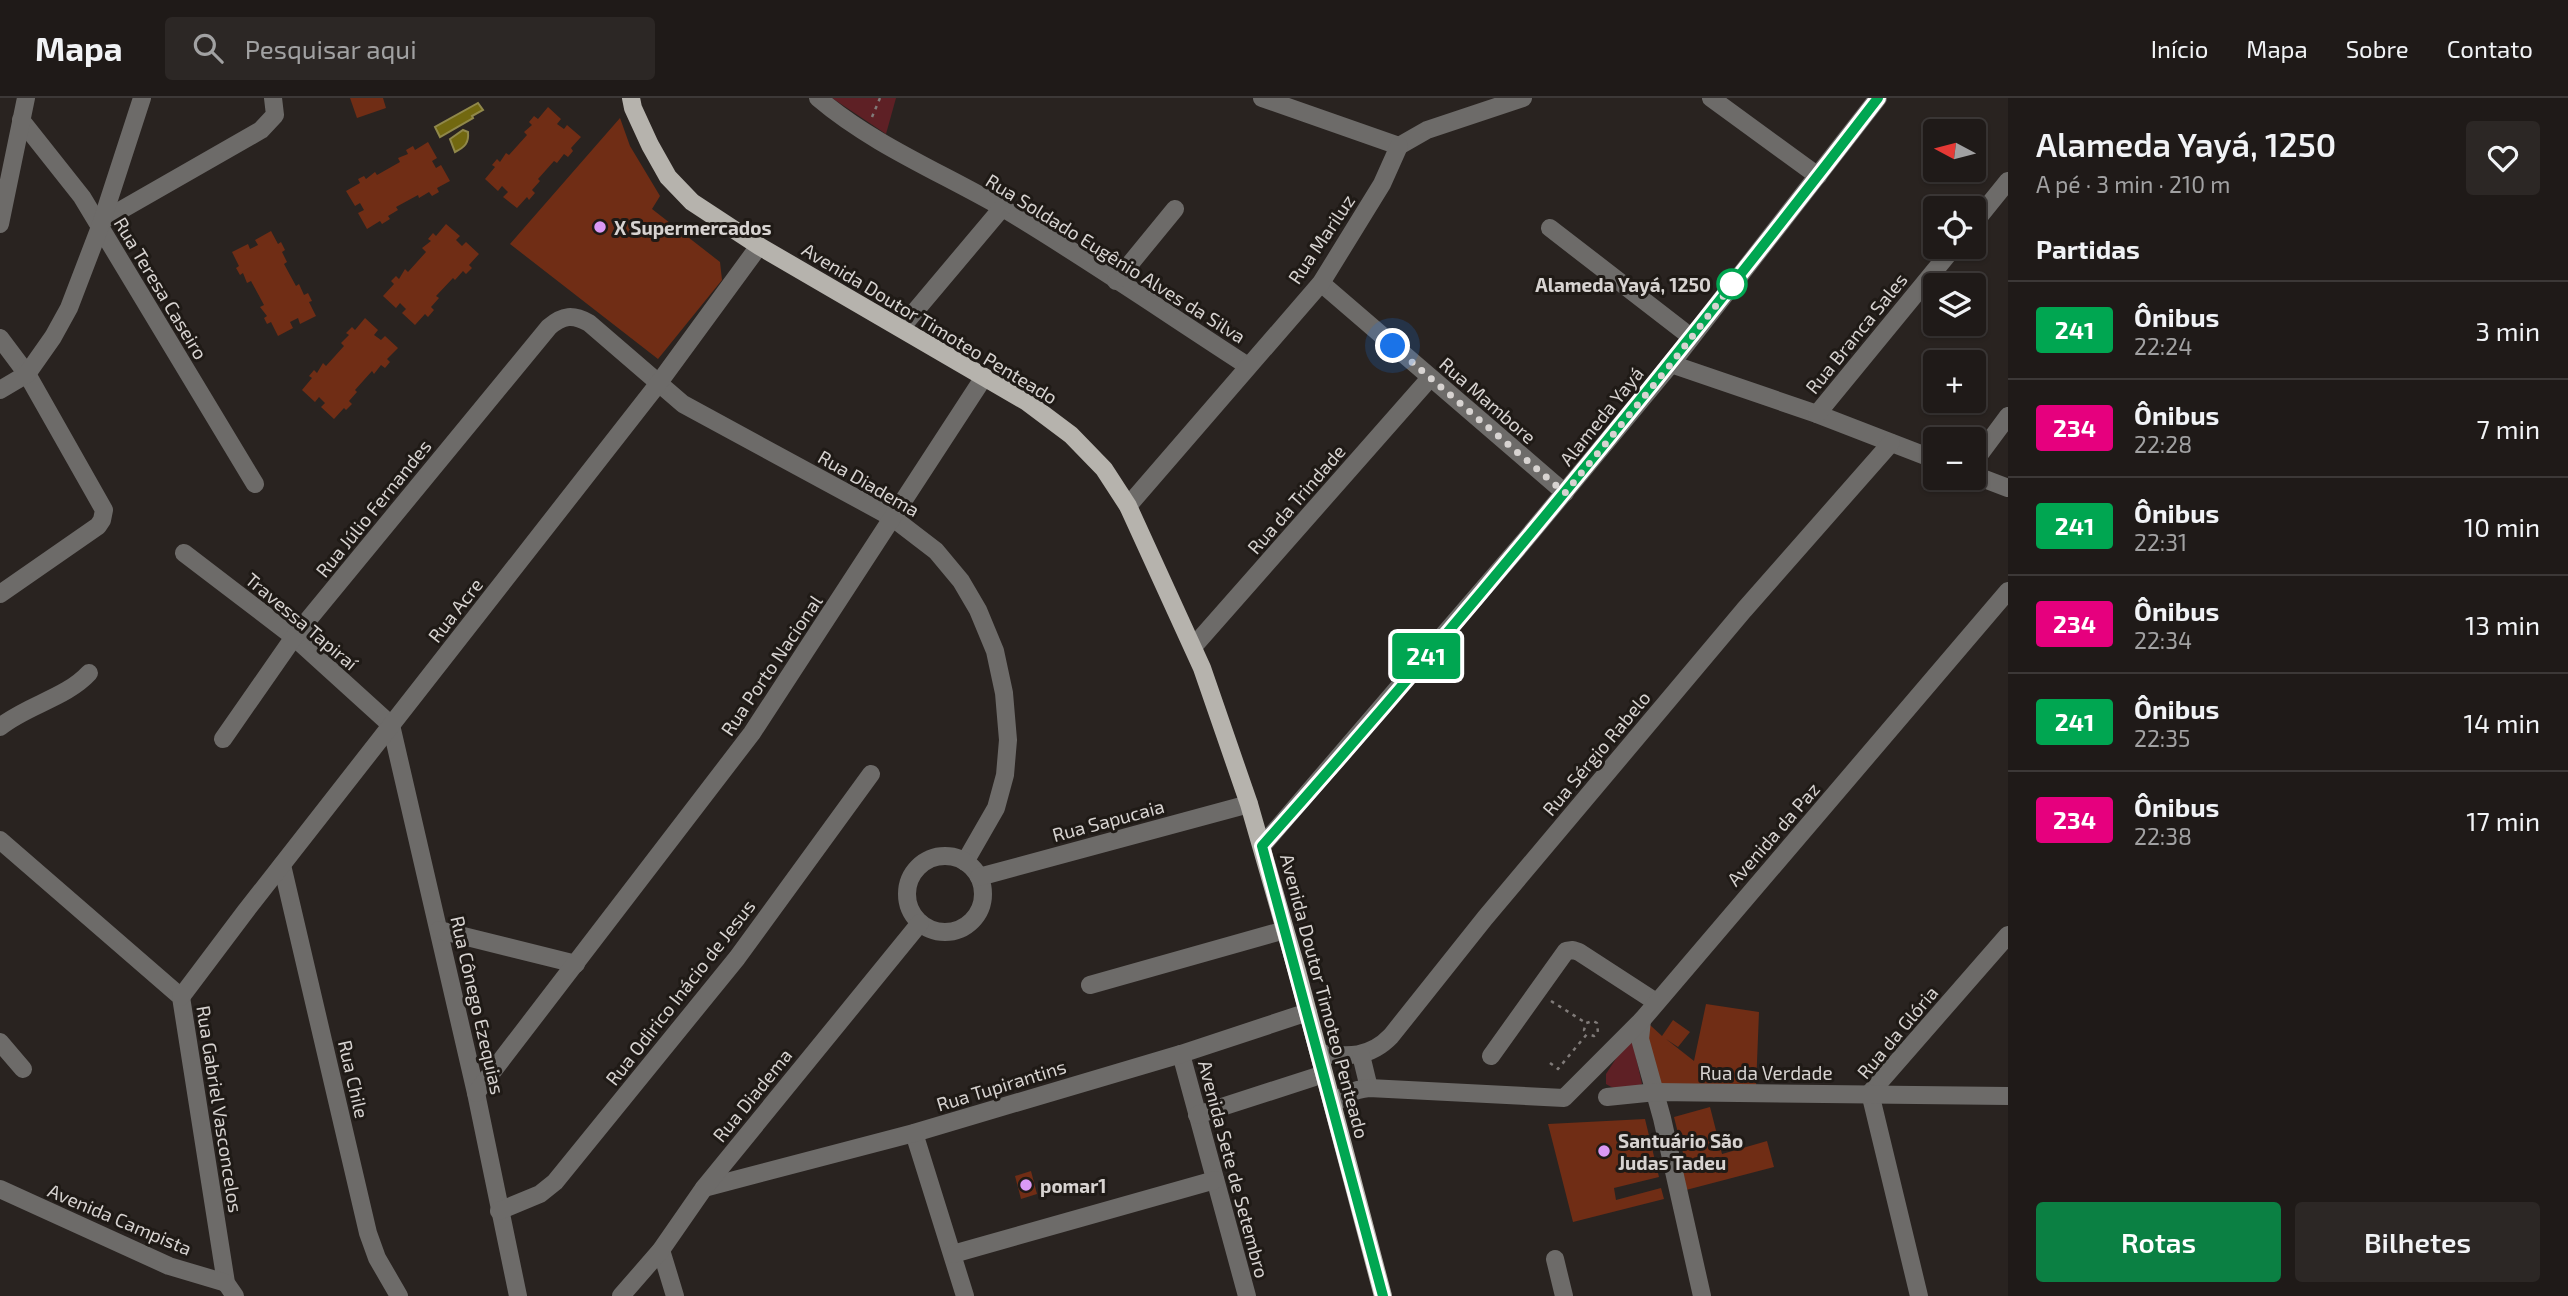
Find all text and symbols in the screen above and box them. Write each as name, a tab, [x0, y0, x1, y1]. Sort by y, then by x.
search box	[165, 17, 655, 80]
text: Mapa	[35, 28, 123, 68]
icon: search	[189, 29, 227, 67]
text: Pesquisar aqui	[245, 33, 417, 64]
text: Início	[2151, 34, 2208, 63]
text: Mapa	[2246, 34, 2308, 63]
text: Sobre	[2346, 34, 2409, 63]
text: Contato	[2447, 34, 2533, 63]
north arrow	[1923, 119, 1986, 182]
map controls	[1923, 119, 1986, 490]
button: heart	[2466, 121, 2540, 195]
text: Alameda Yayá, 1250	[2036, 124, 2336, 164]
street label: Rua Soldado Eugênio Alves da Silva	[982, 168, 1250, 348]
text: A pé · 3 min · 210 m	[2036, 170, 2230, 198]
street label: Rua Mariluz	[1283, 190, 1359, 288]
button: locate	[1923, 196, 1986, 259]
street label: Rua Teresa Caseiro	[109, 213, 213, 363]
place label: X Supermercados	[614, 216, 772, 239]
marker: X Supermercados	[592, 219, 608, 235]
text: Partidas	[2036, 233, 2140, 264]
street label: Avenida Doutor Timoteo Penteado	[798, 238, 1062, 408]
street label: Rua Branca Sales	[1800, 268, 1912, 398]
marker: Alameda Yayá, 1250	[1717, 269, 1747, 299]
place label: Alameda Yayá, 1250	[1535, 273, 1711, 297]
button: layers	[1923, 273, 1986, 336]
text: Ônibus	[2134, 301, 2219, 332]
text: 241	[2055, 315, 2094, 344]
text: 3 min	[2475, 315, 2540, 346]
your location	[1375, 328, 1410, 363]
text: 22:24	[2134, 332, 2192, 360]
button: +	[1923, 350, 1986, 413]
street label: Rua Mambore	[1435, 352, 1541, 448]
street label: Alameda Yayá	[1554, 362, 1648, 470]
text: Ônibus	[2134, 399, 2219, 430]
text: 234	[2053, 413, 2096, 442]
text: 7 min	[2477, 413, 2540, 444]
button: −	[1923, 427, 1986, 490]
text: 22:28	[2134, 430, 2192, 458]
street label: Rua Júlio Fernandes	[310, 434, 436, 582]
street label: Rua da Trindade	[1242, 440, 1350, 558]
street label: Rua Diadema	[814, 445, 924, 521]
text: Ônibus	[2134, 497, 2219, 528]
text: 241	[2055, 511, 2094, 540]
text: 10 min	[2464, 511, 2540, 542]
text: 22:31	[2134, 528, 2187, 556]
street label: Travessa Tapiraí	[241, 567, 364, 675]
street label: Rua Acre	[423, 573, 487, 647]
street label: Rua Porto Nacional	[715, 590, 827, 740]
text: Ônibus	[2134, 595, 2219, 626]
text: 234	[2053, 609, 2096, 638]
text: 13 min	[2465, 609, 2540, 640]
text: 22:34	[2134, 626, 2192, 654]
line badge: 241	[1386, 633, 1466, 679]
text: 241	[1406, 641, 1446, 670]
street label: Rua Sérgio Rabelo	[1537, 686, 1655, 820]
text: Ônibus	[2134, 693, 2219, 724]
text: 241	[2055, 707, 2094, 736]
text: 14 min	[2464, 707, 2540, 738]
text: 22:35	[2134, 724, 2190, 752]
street label: Avenida da Paz	[1722, 778, 1824, 890]
text: Ônibus	[2134, 791, 2219, 822]
street label: Rua Sapucaia	[1049, 794, 1167, 846]
text: 234	[2053, 805, 2096, 834]
text: 17 min	[2466, 805, 2540, 836]
text: 22:38	[2134, 822, 2192, 850]
street label: Avenida Doutor Timoteo Penteado	[1276, 851, 1374, 1141]
street label: Rua Odirico Inácio de Jesus	[600, 895, 760, 1089]
street label: Rua Cônego Ezequias	[446, 913, 510, 1097]
street label: Rua da Glória	[1852, 981, 1942, 1083]
street label: Rua Gabriel Vasconcelos	[192, 1004, 248, 1214]
street label: Rua Chile	[334, 1038, 374, 1120]
street label: Rua Diadema	[707, 1044, 797, 1146]
street label: Rua Tupirantins	[933, 1054, 1069, 1116]
street label: Avenida Sete de Setembro	[1194, 1057, 1274, 1281]
street label: Rua da Verdade	[1699, 1061, 1833, 1084]
place label: Santuário São Judas Tadeu	[1618, 1129, 1743, 1174]
marker: Santuário São Judas Tadeu	[1596, 1143, 1612, 1159]
place label: pomar1	[1040, 1174, 1107, 1197]
marker: pomar1	[1018, 1177, 1034, 1193]
street label: Avenida Campista	[45, 1178, 195, 1260]
button: Rotas	[2036, 1202, 2281, 1282]
button: Bilhetes	[2295, 1202, 2540, 1282]

